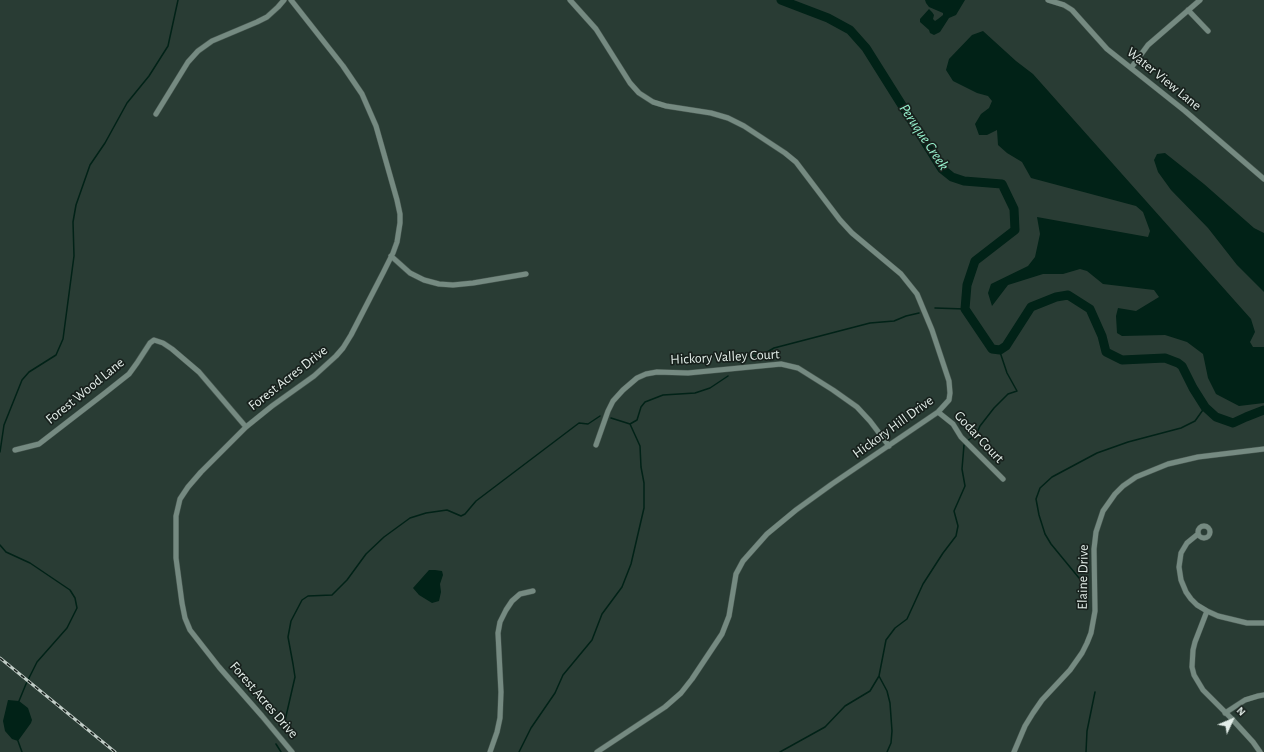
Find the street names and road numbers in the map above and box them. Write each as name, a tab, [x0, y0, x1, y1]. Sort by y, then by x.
street label: Water View Lane	[1123, 44, 1205, 114]
street label: Forest Acres Drive	[245, 342, 331, 414]
street label: Hickory Valley Court	[670, 346, 780, 368]
street label: Forest Wood Lane	[42, 354, 128, 428]
street label: Hickory Hill Drive	[849, 392, 937, 462]
street label: Godar Court	[951, 407, 1007, 467]
street label: Elaine Drive	[1074, 544, 1092, 610]
street label: Forest Acres Drive	[226, 658, 302, 742]

